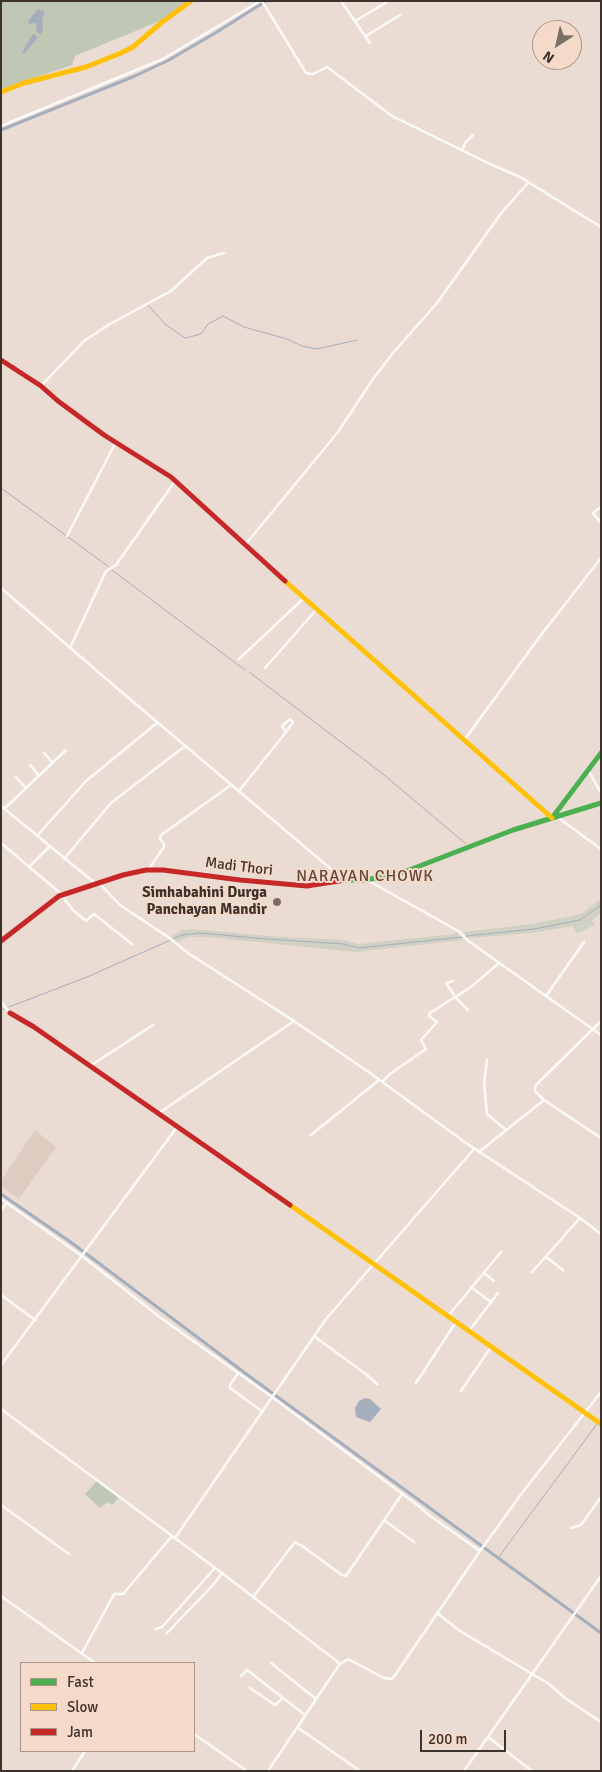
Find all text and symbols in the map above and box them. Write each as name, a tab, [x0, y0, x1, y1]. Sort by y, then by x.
north arrow	[532, 20, 582, 70]
text: N	[540, 47, 558, 67]
street label: Madi Thori	[204, 854, 274, 880]
district label: NARAYAN CHOWK	[295, 867, 435, 887]
place label: Simhabahini Durga Panchayan Mandir	[142, 884, 267, 919]
marker: Simhabahini Durga Panchayan Mandir	[271, 896, 283, 908]
legend	[20, 1662, 195, 1752]
text: Fast	[67, 1673, 94, 1691]
text: Slow	[67, 1698, 98, 1716]
scale bar	[422, 1720, 508, 1752]
text: Jam	[67, 1723, 93, 1741]
text: 200 m	[428, 1730, 468, 1748]

